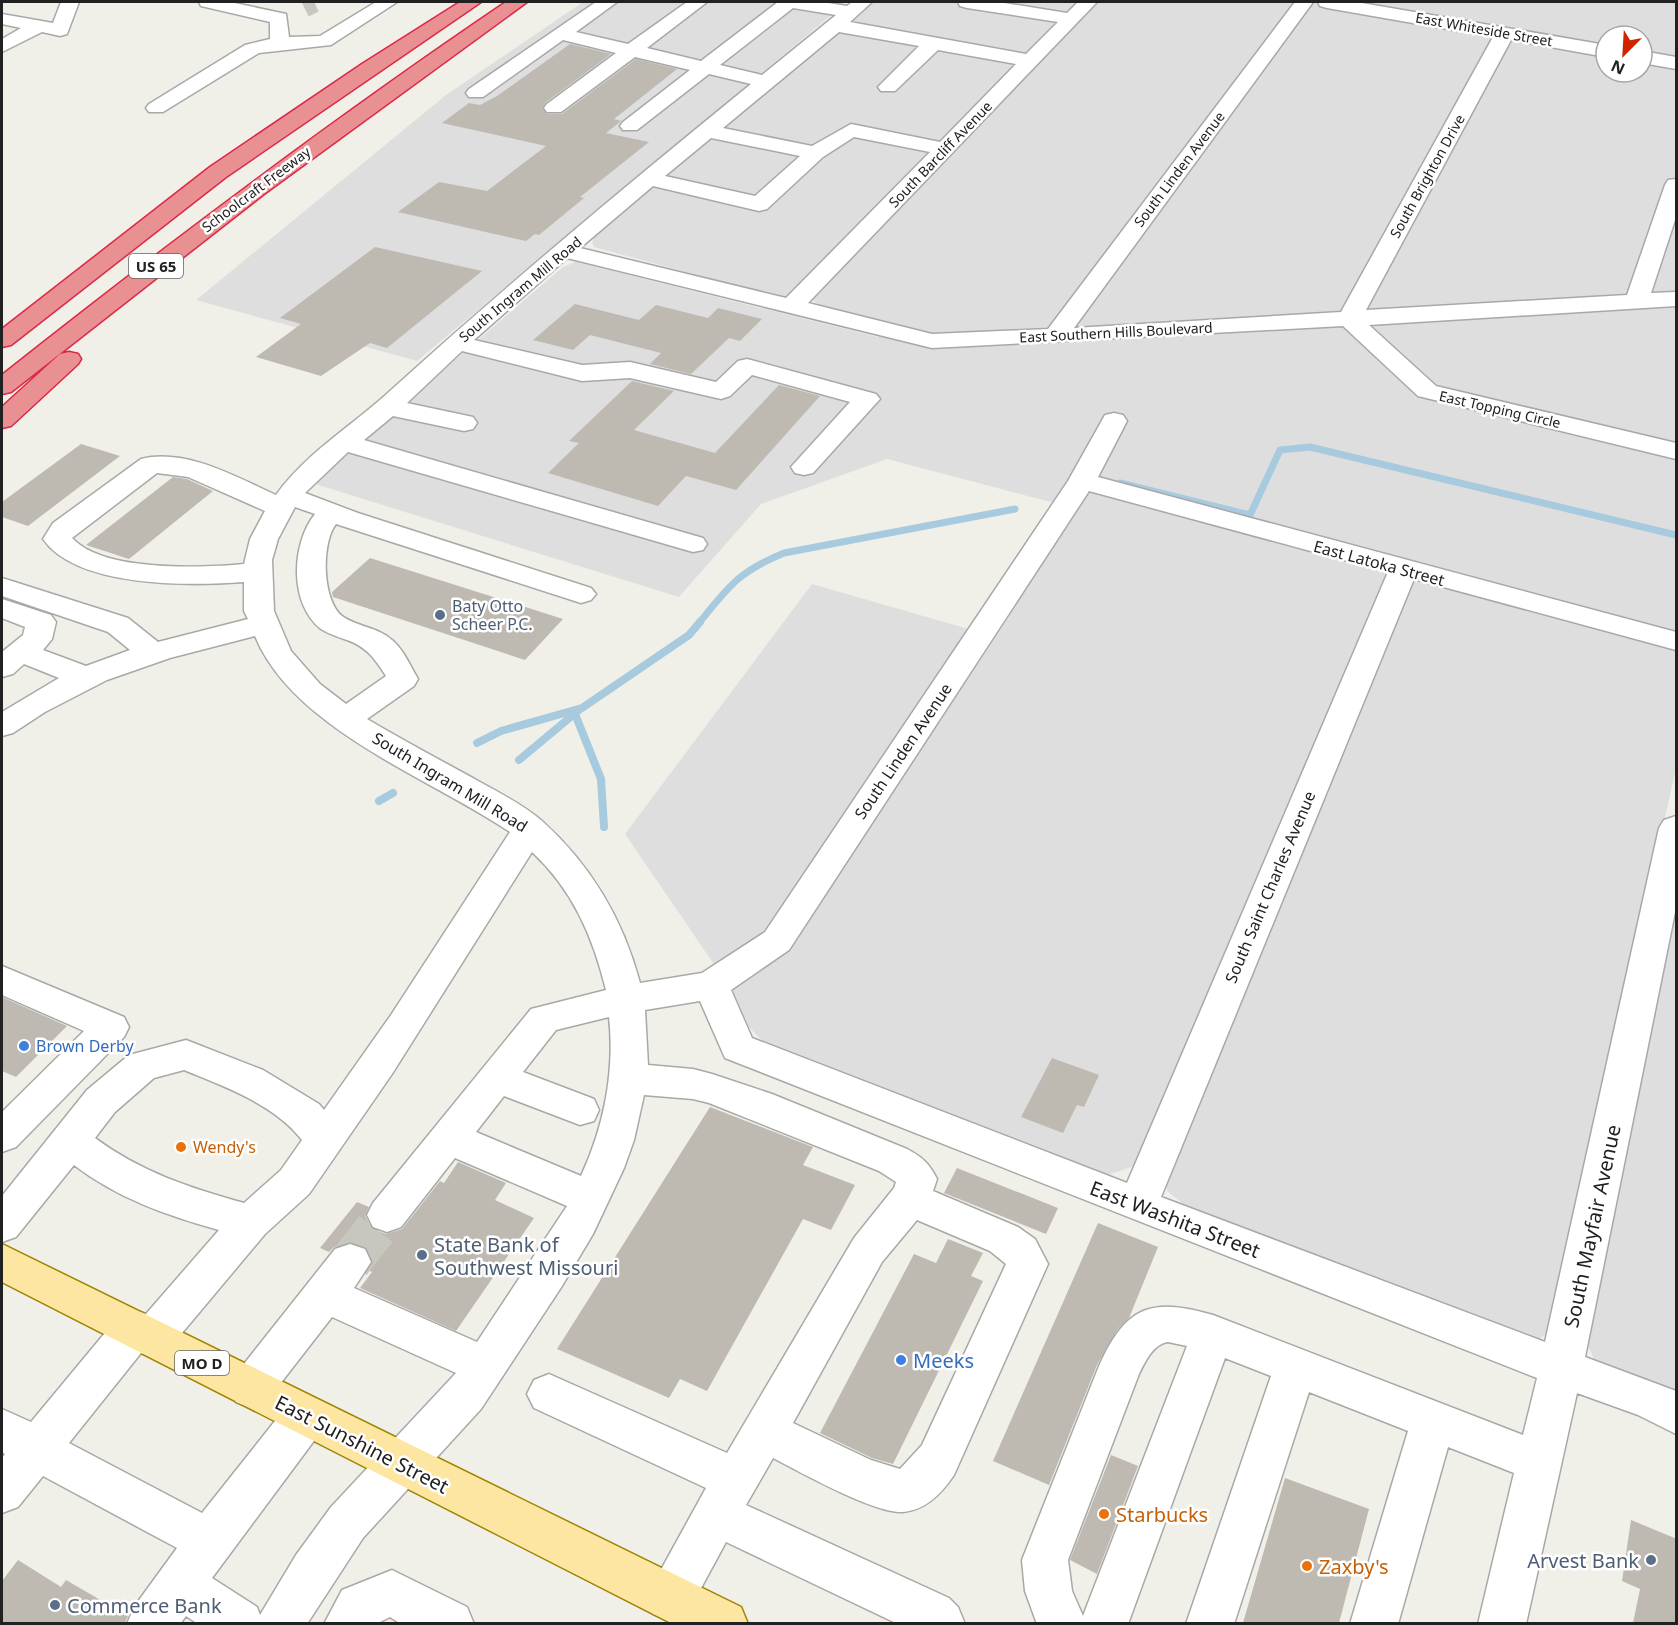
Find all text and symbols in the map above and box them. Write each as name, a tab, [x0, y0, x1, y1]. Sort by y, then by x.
street label: East Whiteside Street	[1414, 8, 1554, 50]
north arrow	[1594, 24, 1654, 84]
text: N	[1607, 55, 1628, 80]
street label: South Barcliff Avenue	[884, 97, 996, 211]
street label: South Linden Avenue	[1129, 107, 1229, 231]
street label: South Brighton Drive	[1385, 111, 1469, 241]
street label: Schoolcraft Freeway	[198, 141, 315, 236]
street label: South Ingram Mill Road	[454, 232, 586, 346]
road number: US 65	[129, 254, 183, 278]
street label: East Southern Hills Boulevard	[1019, 317, 1213, 347]
street label: East Topping Circle	[1437, 386, 1563, 432]
street label: East Latoka Street	[1311, 535, 1447, 591]
place label: Baty Otto Scheer P.C.	[452, 595, 533, 635]
marker: Baty Otto Scheer P.C.	[433, 608, 447, 622]
street label: South Linden Avenue	[849, 679, 957, 823]
street label: South Ingram Mill Road	[368, 727, 532, 837]
street label: South Saint Charles Avenue	[1220, 788, 1320, 986]
place label: Brown Derby	[36, 1035, 135, 1057]
marker: Brown Derby	[17, 1039, 31, 1053]
street label: South Mayfair Avenue	[1557, 1122, 1627, 1330]
place label: Wendy's	[193, 1136, 256, 1158]
marker: Wendy's	[174, 1140, 188, 1154]
street label: East Washita Street	[1086, 1174, 1264, 1264]
place label: State Bank of Southwest Missouri	[434, 1231, 618, 1281]
marker: State Bank of Southwest Missouri	[415, 1248, 429, 1262]
place label: Meeks	[913, 1347, 974, 1374]
road number: MO D	[175, 1351, 229, 1375]
marker: Meeks	[894, 1353, 908, 1367]
street label: East Sunshine Street	[270, 1388, 454, 1500]
place label: Starbucks	[1116, 1501, 1208, 1528]
marker: Starbucks	[1097, 1507, 1111, 1521]
place label: Arvest Bank	[1527, 1547, 1639, 1574]
place label: Zaxby's	[1319, 1553, 1389, 1580]
marker: Arvest Bank	[1644, 1553, 1658, 1567]
marker: Zaxby's	[1300, 1559, 1314, 1573]
place label: Commerce Bank	[67, 1592, 222, 1619]
marker: Commerce Bank	[48, 1598, 62, 1612]

